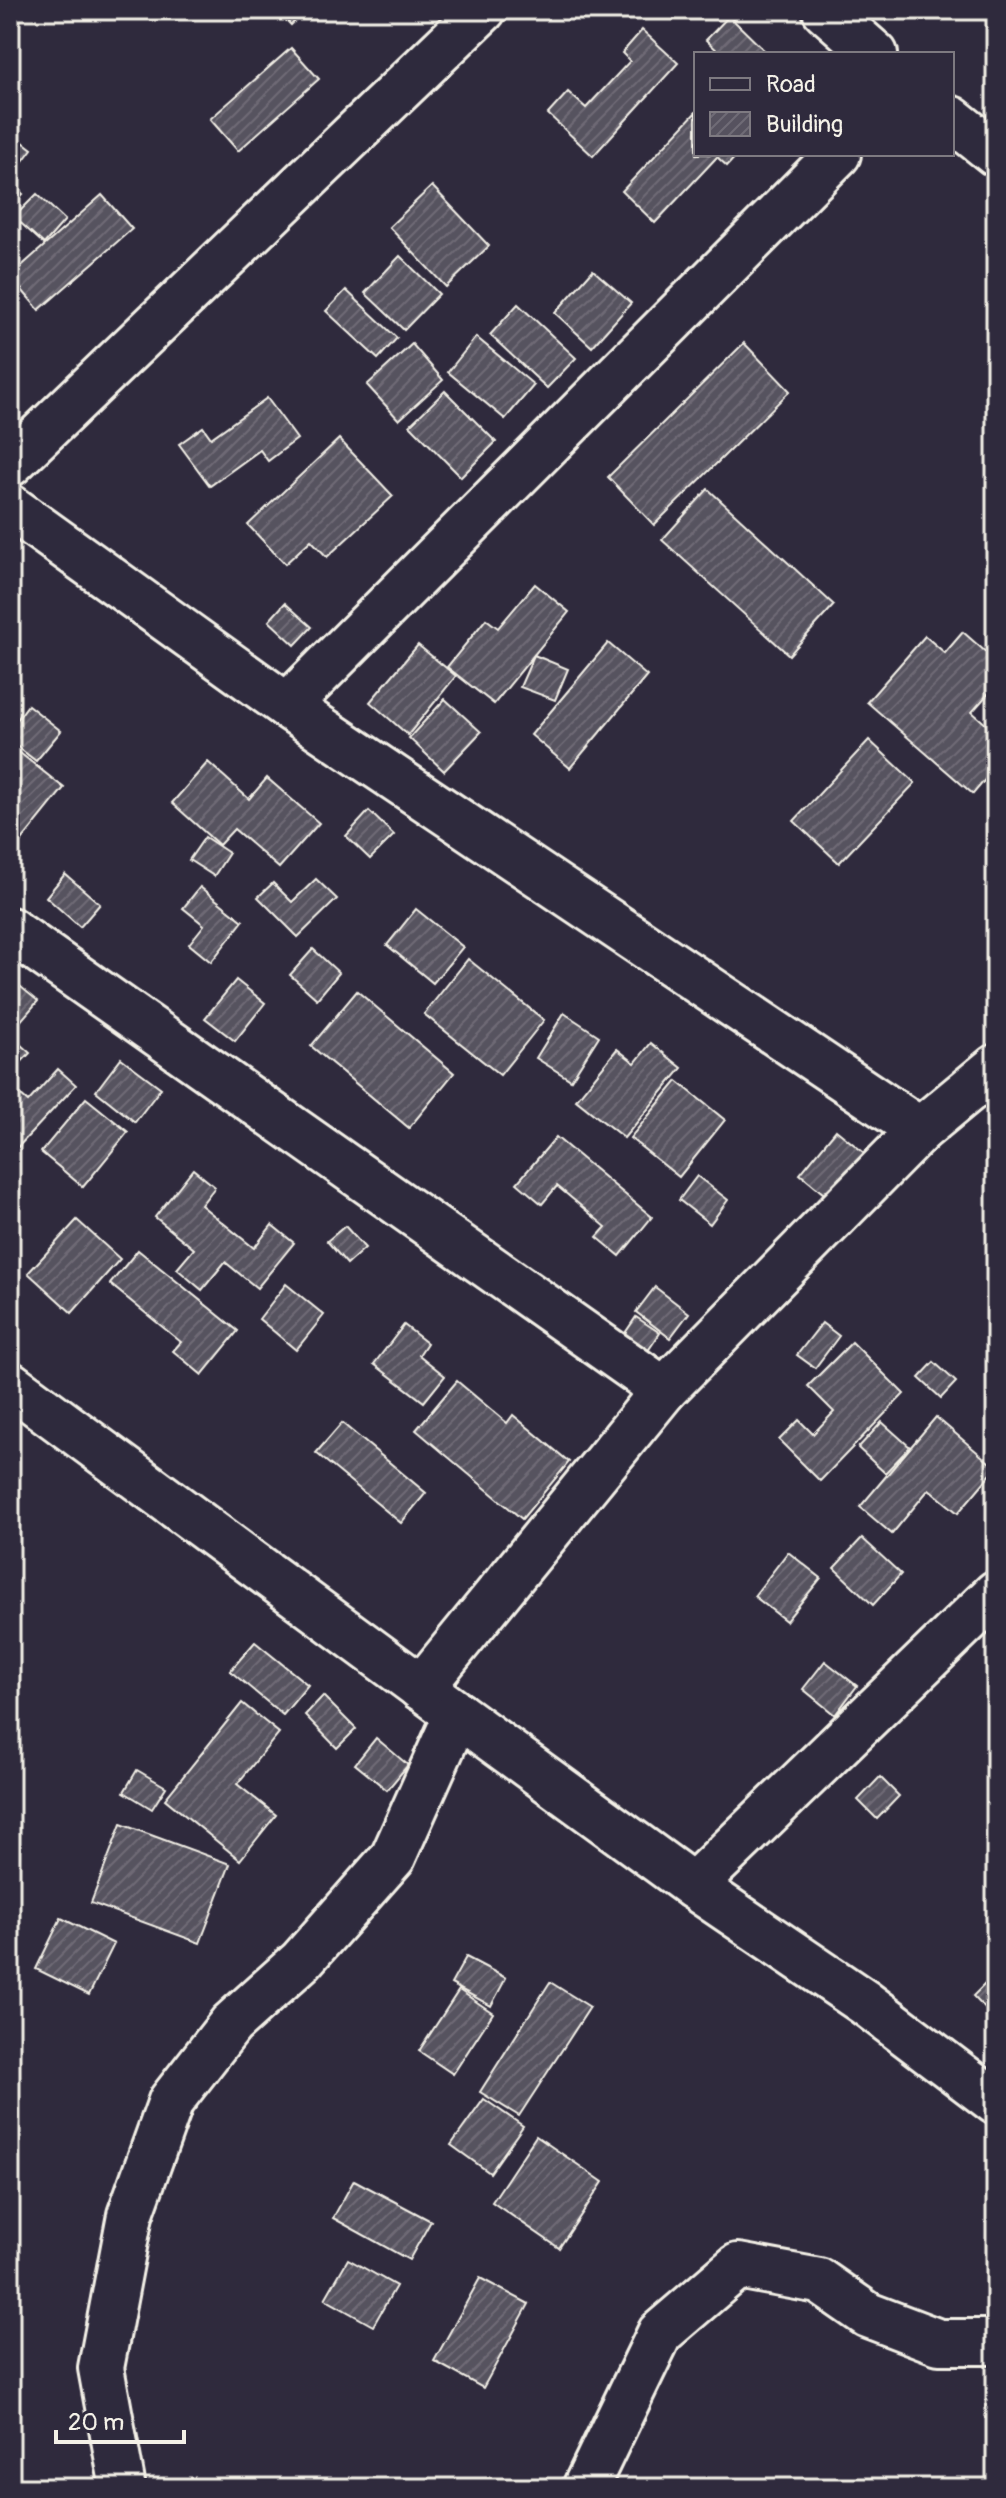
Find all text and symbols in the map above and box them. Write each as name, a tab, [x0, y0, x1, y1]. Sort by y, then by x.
legend	[694, 52, 954, 156]
text: Road	[766, 70, 816, 99]
text: Building	[766, 110, 843, 139]
scale bar	[56, 2394, 184, 2444]
text: 20 m	[68, 2408, 124, 2437]

